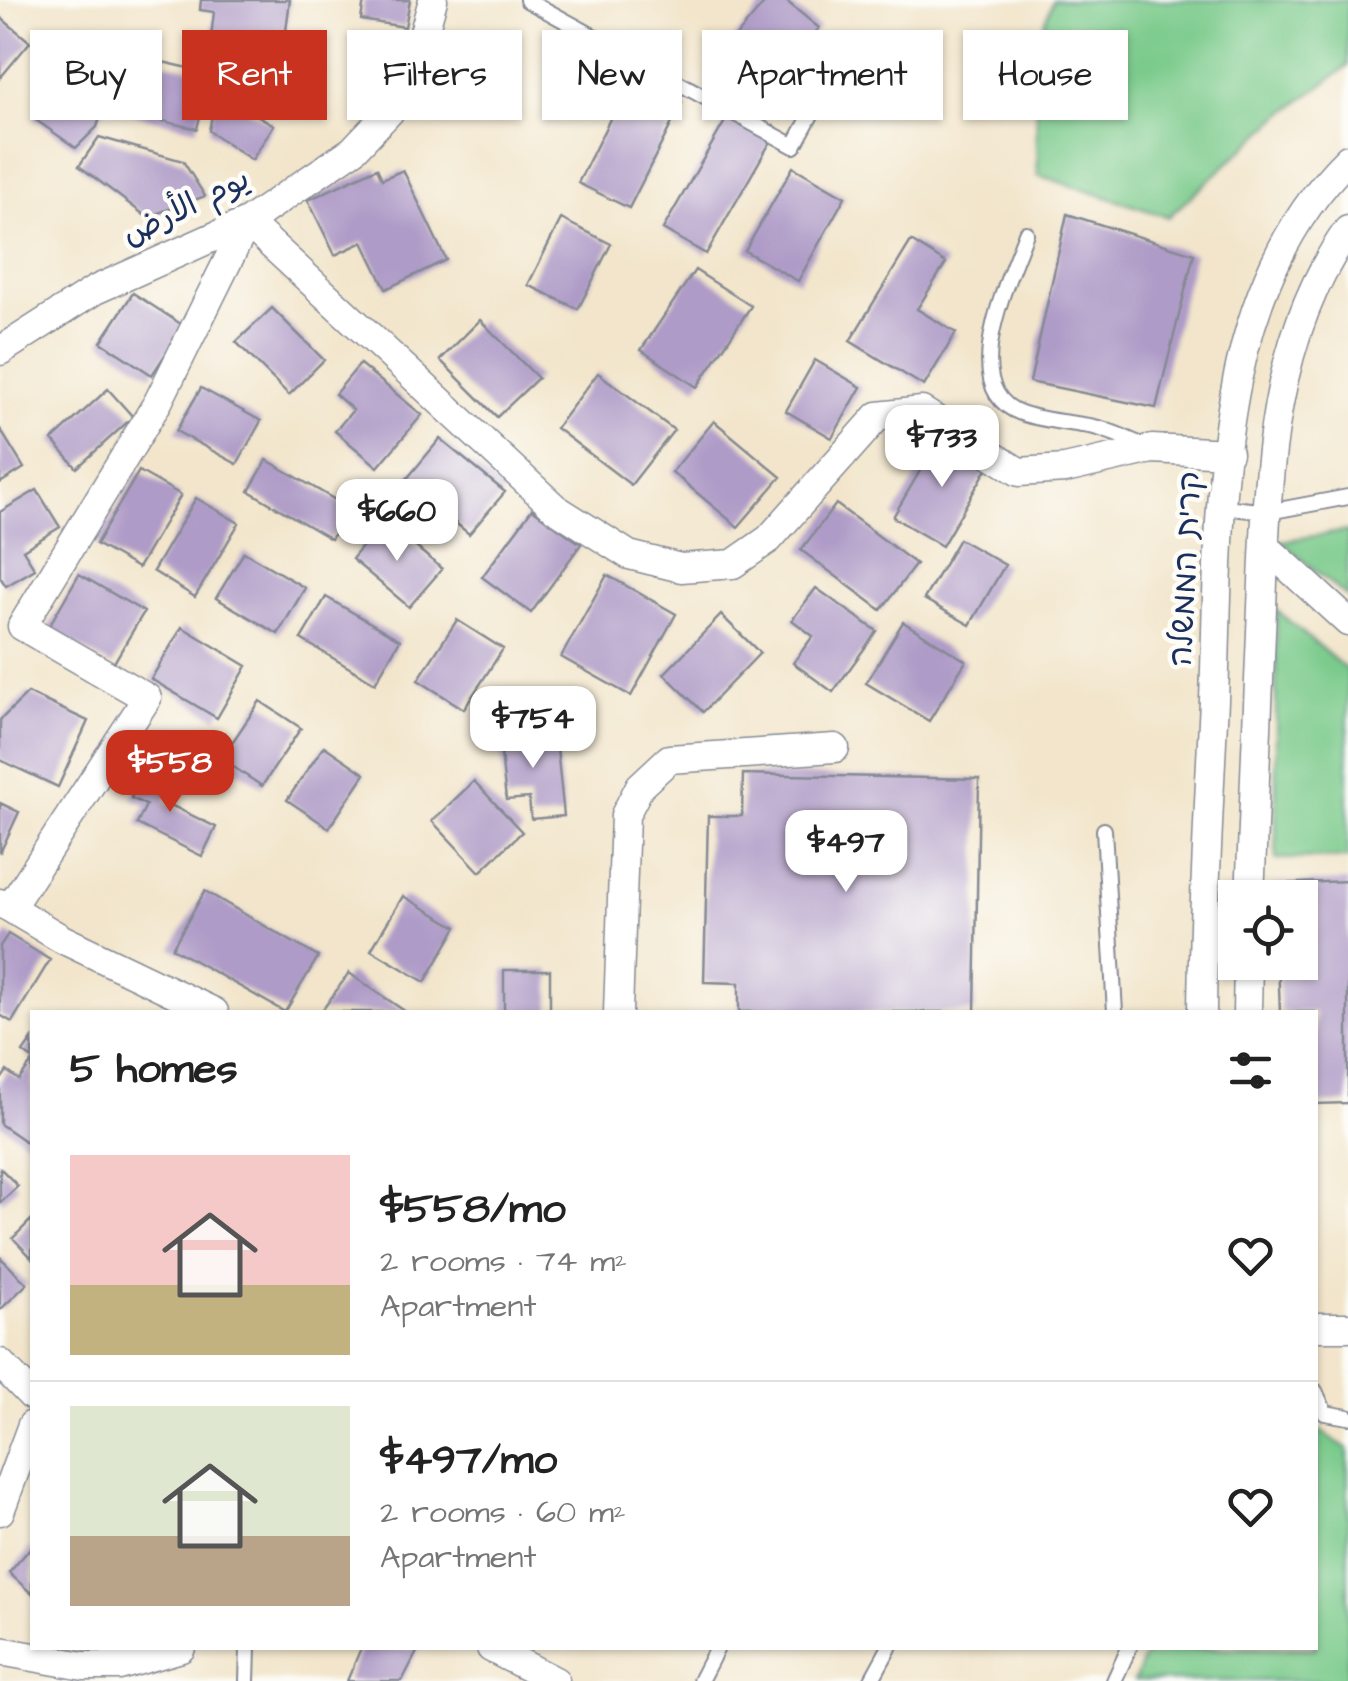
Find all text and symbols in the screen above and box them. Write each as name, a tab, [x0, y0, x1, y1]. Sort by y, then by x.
chip: Buy	[30, 30, 162, 120]
chip: Rent	[182, 30, 327, 120]
chip: Filters	[347, 30, 522, 120]
chip: New	[542, 30, 682, 120]
chip: Apartment	[702, 30, 943, 120]
chip: House	[963, 30, 1128, 120]
street label: يوم الأرض	[115, 157, 258, 258]
pin: $733	[883, 405, 1001, 490]
text: $733	[907, 415, 977, 460]
street label: קרית הממשלה	[1158, 470, 1214, 668]
pin: $660	[338, 479, 456, 564]
text: $660	[358, 489, 436, 534]
pin: $754	[474, 686, 592, 771]
text: $754	[492, 696, 574, 741]
pin: $558	[111, 730, 229, 815]
text: $558	[128, 740, 212, 785]
pin: $497	[787, 810, 905, 895]
text: $497	[807, 820, 885, 865]
map controls	[1218, 880, 1318, 980]
button: locate	[1218, 880, 1318, 980]
text: 5 homes	[70, 1041, 237, 1099]
icon: filters	[1223, 1043, 1278, 1098]
text: $558/mo	[380, 1181, 566, 1239]
icon: home	[150, 1195, 270, 1315]
icon: heart	[1223, 1228, 1278, 1283]
text: 2 rooms · 74 m²	[380, 1239, 627, 1284]
text: Apartment	[380, 1284, 536, 1329]
text: $497/mo	[380, 1432, 557, 1490]
icon: home	[150, 1446, 270, 1566]
icon: heart	[1223, 1479, 1278, 1534]
text: 2 rooms · 60 m²	[380, 1490, 626, 1535]
text: Apartment	[380, 1535, 536, 1580]

